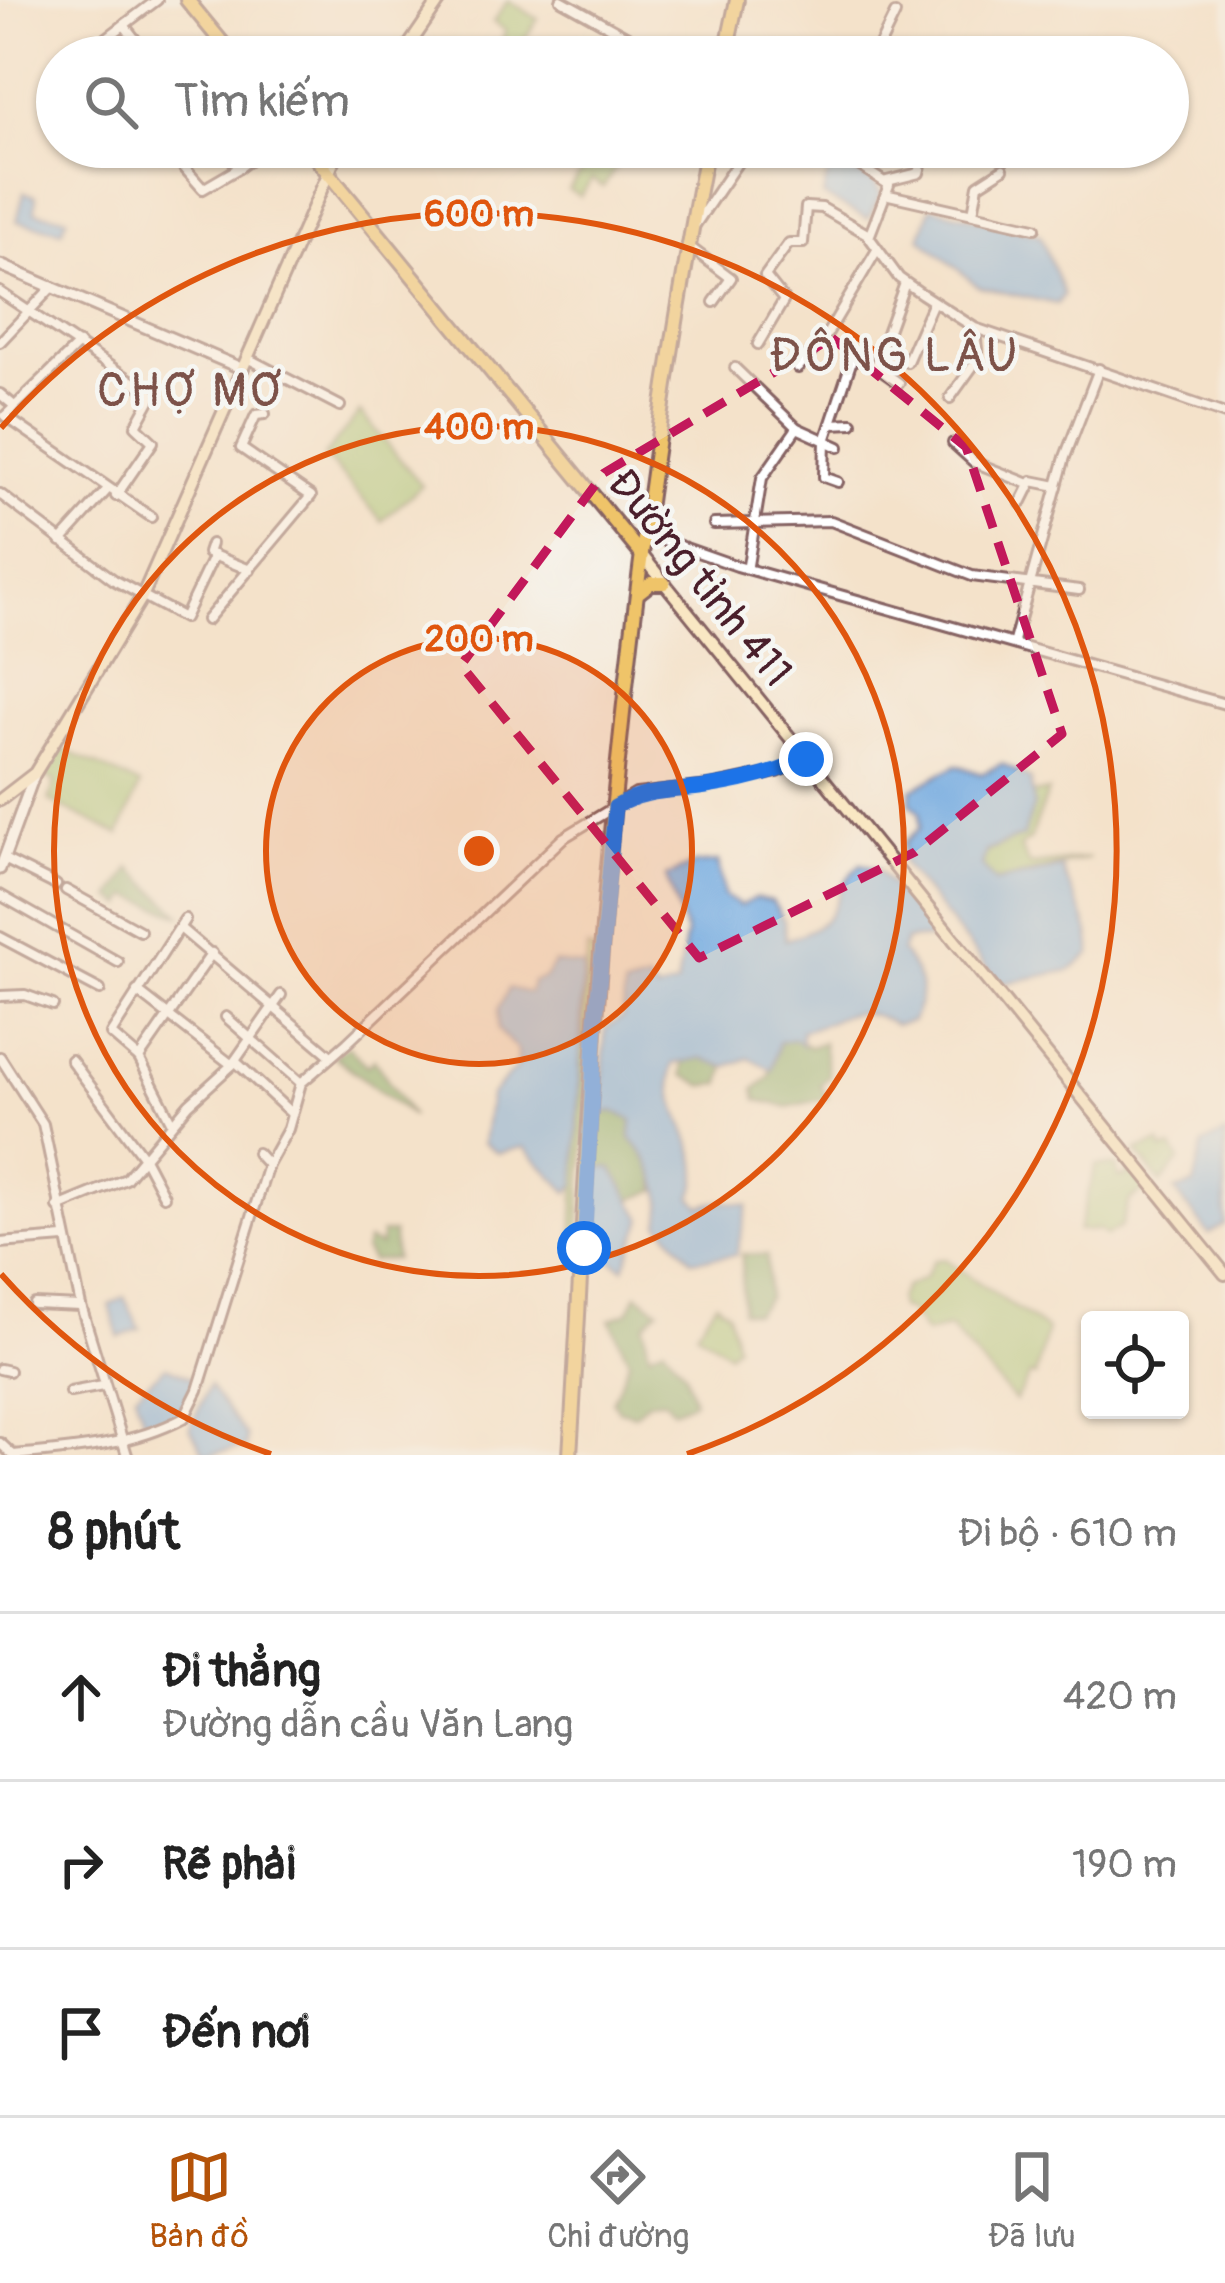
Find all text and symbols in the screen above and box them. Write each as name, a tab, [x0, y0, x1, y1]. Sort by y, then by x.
search box	[36, 36, 1189, 168]
icon: search	[78, 69, 144, 135]
text: Tìm kiếm	[174, 74, 350, 130]
text: 600 m	[424, 192, 534, 237]
district label: ĐÔNG LÂU	[769, 326, 1021, 386]
district label: CHỢ MƠ	[97, 361, 285, 421]
text: 400 m	[424, 405, 534, 450]
street label: Đường tỉnh 411	[596, 459, 803, 698]
text: 200 m	[424, 617, 534, 662]
route end	[779, 732, 833, 786]
centre of rings	[458, 830, 500, 872]
route start	[557, 1221, 611, 1275]
map controls	[1081, 1311, 1189, 1419]
button: locate	[1081, 1311, 1189, 1419]
text: 8 phút	[48, 1501, 180, 1565]
text: Đi bộ · 610 m	[958, 1509, 1177, 1558]
text: Đi thẳng	[162, 1644, 321, 1700]
icon: ahead	[48, 1664, 114, 1730]
text: 420 m	[1063, 1672, 1177, 1721]
text: Đường dẫn cầu Văn Lang	[162, 1700, 573, 1749]
icon: right	[48, 1832, 114, 1898]
text: Rẽ phải	[162, 1837, 295, 1893]
text: 190 m	[1072, 1840, 1177, 1889]
icon: arrive	[48, 2000, 114, 2066]
text: Đến nơi	[162, 2005, 309, 2061]
tab: Bản đồ	[149, 2144, 249, 2257]
tab: Chỉ đường	[547, 2144, 689, 2257]
tab: Đã lưu	[988, 2144, 1076, 2257]

